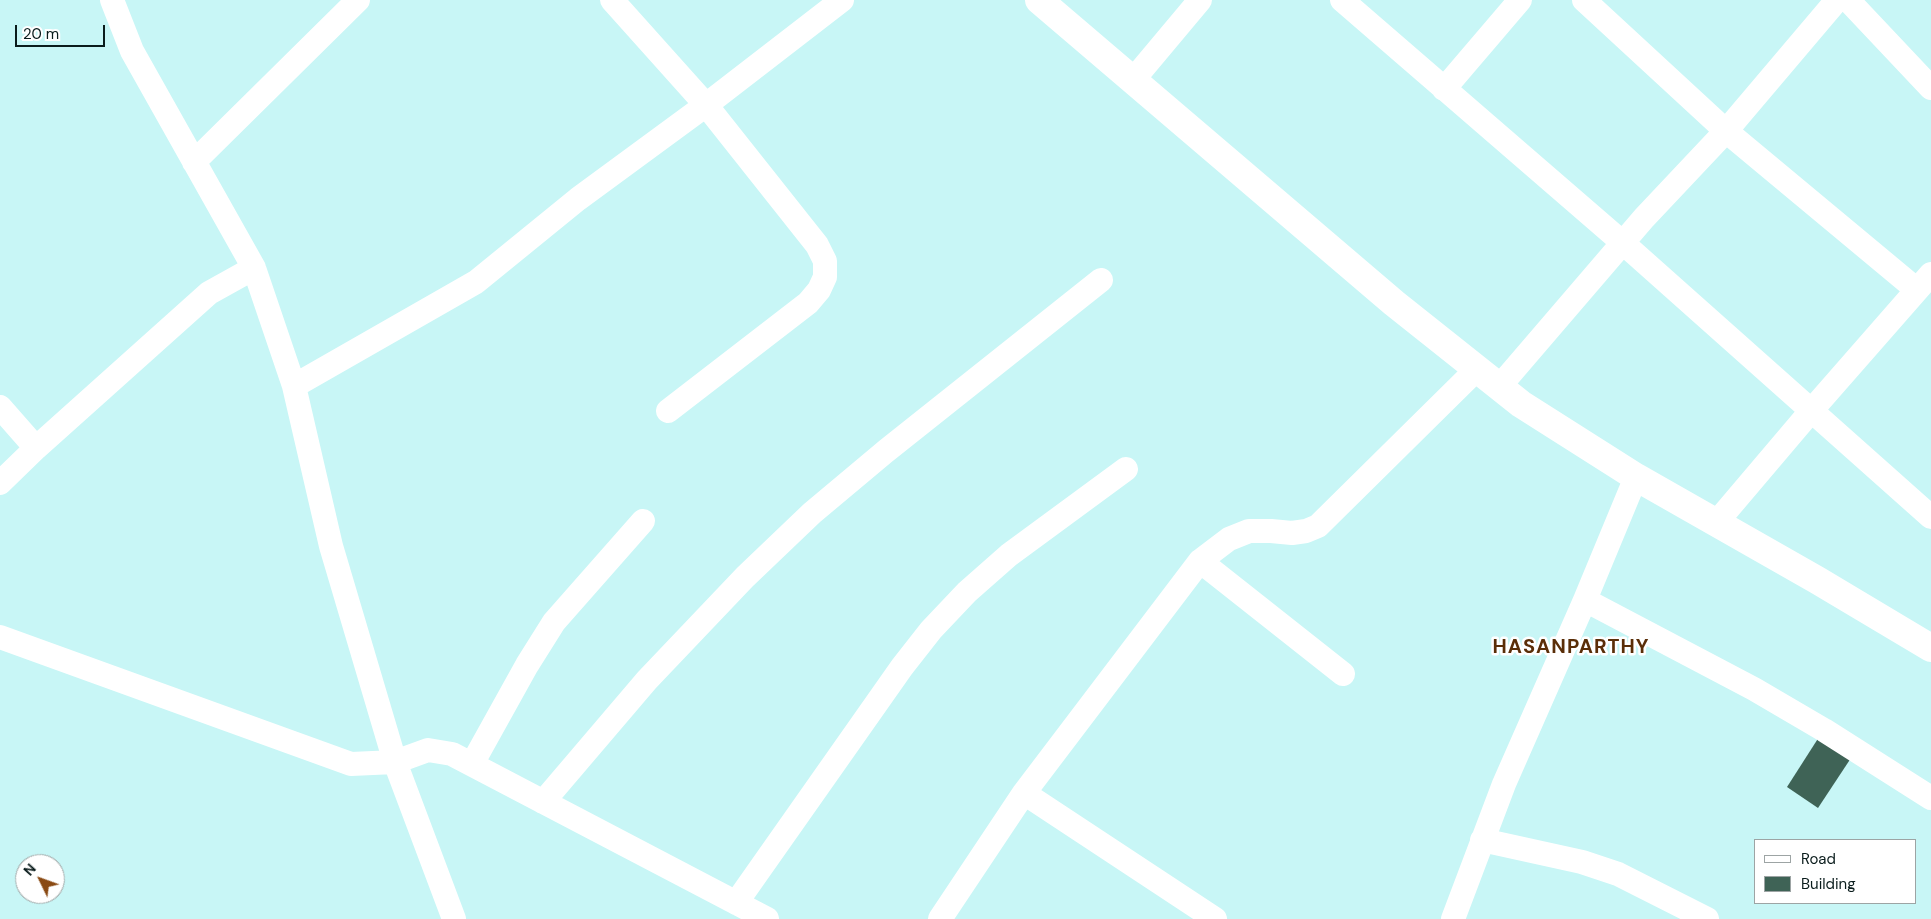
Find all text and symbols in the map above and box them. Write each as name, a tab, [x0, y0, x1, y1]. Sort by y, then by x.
scale bar	[18, 15, 108, 47]
text: 20 m	[23, 24, 59, 44]
district label: HASANPARTHY	[1491, 636, 1651, 660]
legend	[1754, 839, 1916, 904]
text: Road	[1801, 849, 1836, 869]
north arrow	[15, 854, 65, 904]
text: N	[19, 860, 40, 879]
text: Building	[1801, 874, 1856, 894]

